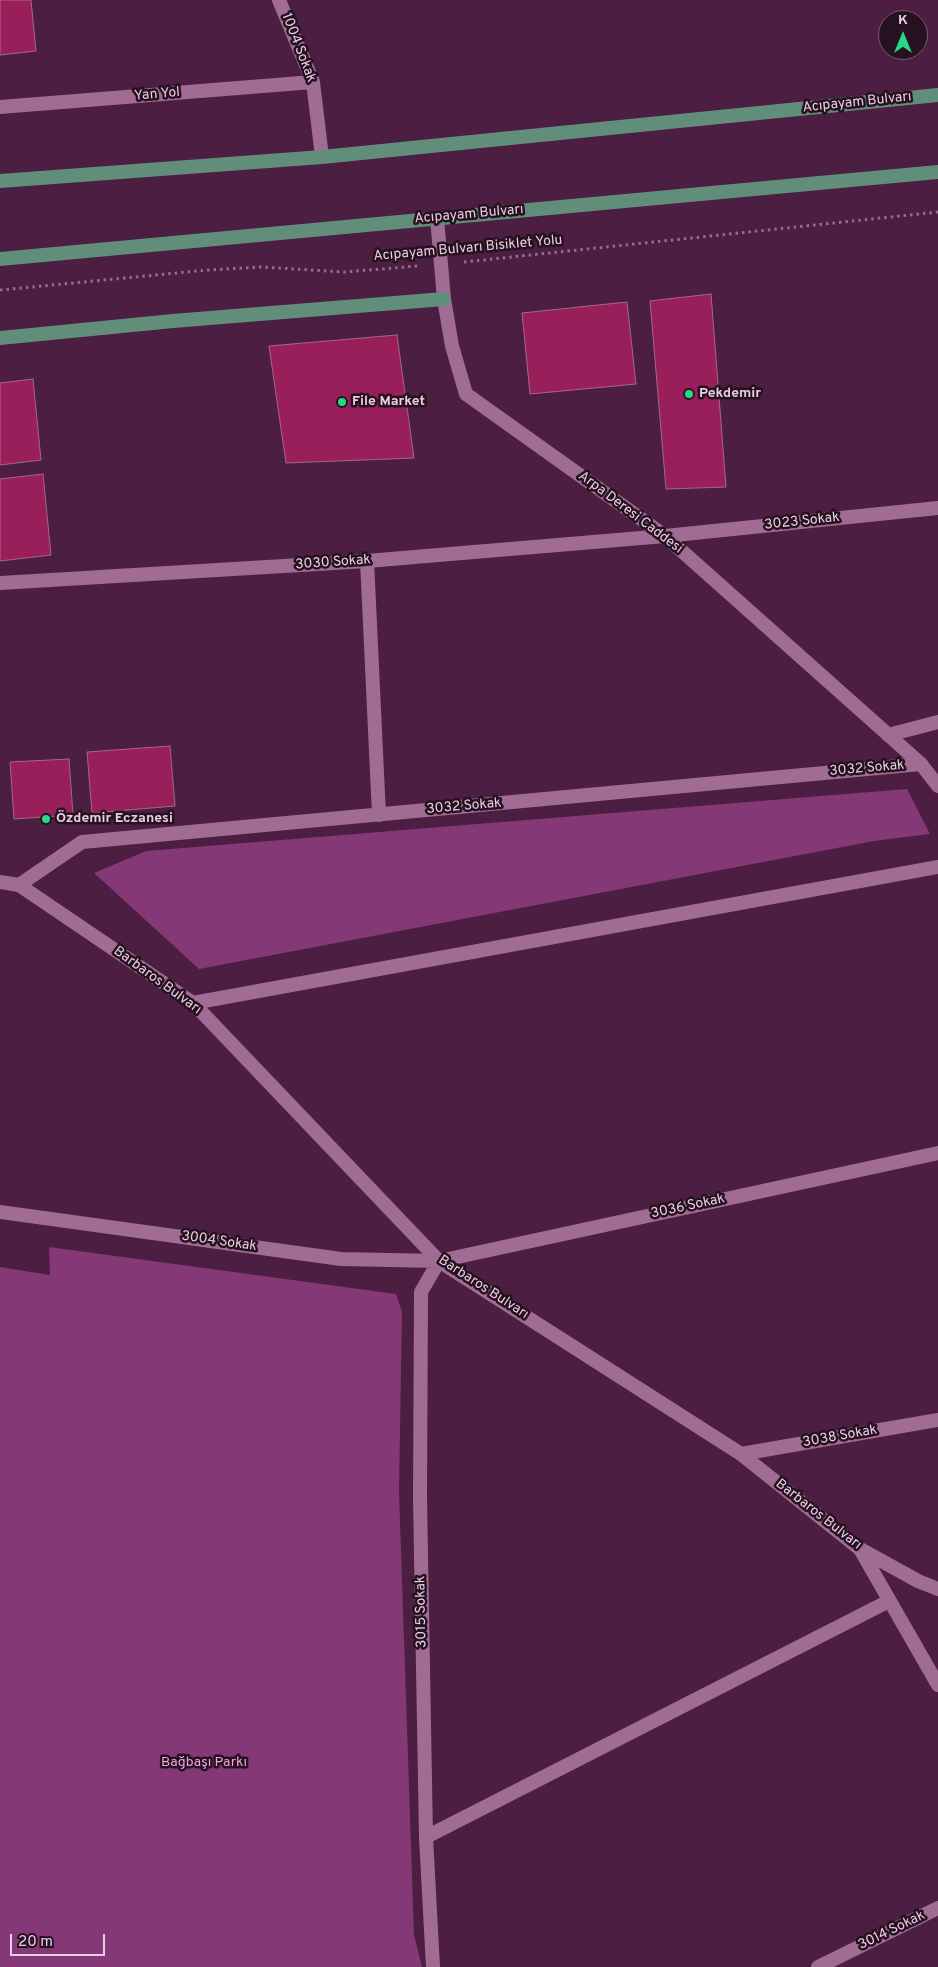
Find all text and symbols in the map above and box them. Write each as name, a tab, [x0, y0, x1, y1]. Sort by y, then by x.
north arrow	[878, 10, 928, 60]
street label: 1004 Sokak	[277, 11, 319, 85]
text: K	[898, 12, 908, 29]
street label: Yan Yol	[133, 85, 181, 105]
street label: Acıpayam Bulvarı	[802, 89, 912, 117]
street label: Acıpayam Bulvarı	[414, 202, 524, 228]
street label: Acıpayam Bulvarı Bisiklet Yolu	[373, 232, 563, 266]
place label: Pekdemir	[699, 386, 761, 402]
marker: Pekdemir	[683, 388, 695, 400]
place label: File Market	[352, 394, 425, 410]
marker: File Market	[336, 396, 348, 408]
street label: Arpa Deresi Caddesi	[574, 468, 686, 558]
street label: 3023 Sokak	[764, 510, 840, 534]
street label: 3030 Sokak	[295, 552, 371, 574]
street label: 3032 Sokak	[829, 757, 905, 781]
street label: 3032 Sokak	[426, 795, 502, 819]
place label: Özdemir Eczanesi	[56, 811, 173, 827]
marker: Özdemir Eczanesi	[40, 813, 52, 825]
street label: Barbaros Bulvarı	[110, 943, 204, 1019]
street label: 3036 Sokak	[649, 1191, 727, 1223]
street label: 3004 Sokak	[180, 1228, 258, 1256]
street label: Barbaros Bulvarı	[435, 1252, 531, 1324]
street label: 3038 Sokak	[801, 1422, 879, 1452]
street label: Barbaros Bulvarı	[772, 1476, 864, 1554]
street label: 3015 Sokak	[413, 1576, 431, 1648]
park label: Bağbaşı Parkı	[161, 1755, 247, 1771]
street label: 3014 Sokak	[856, 1908, 928, 1954]
scale bar	[12, 1924, 108, 1956]
text: 20 m	[18, 1933, 53, 1952]

